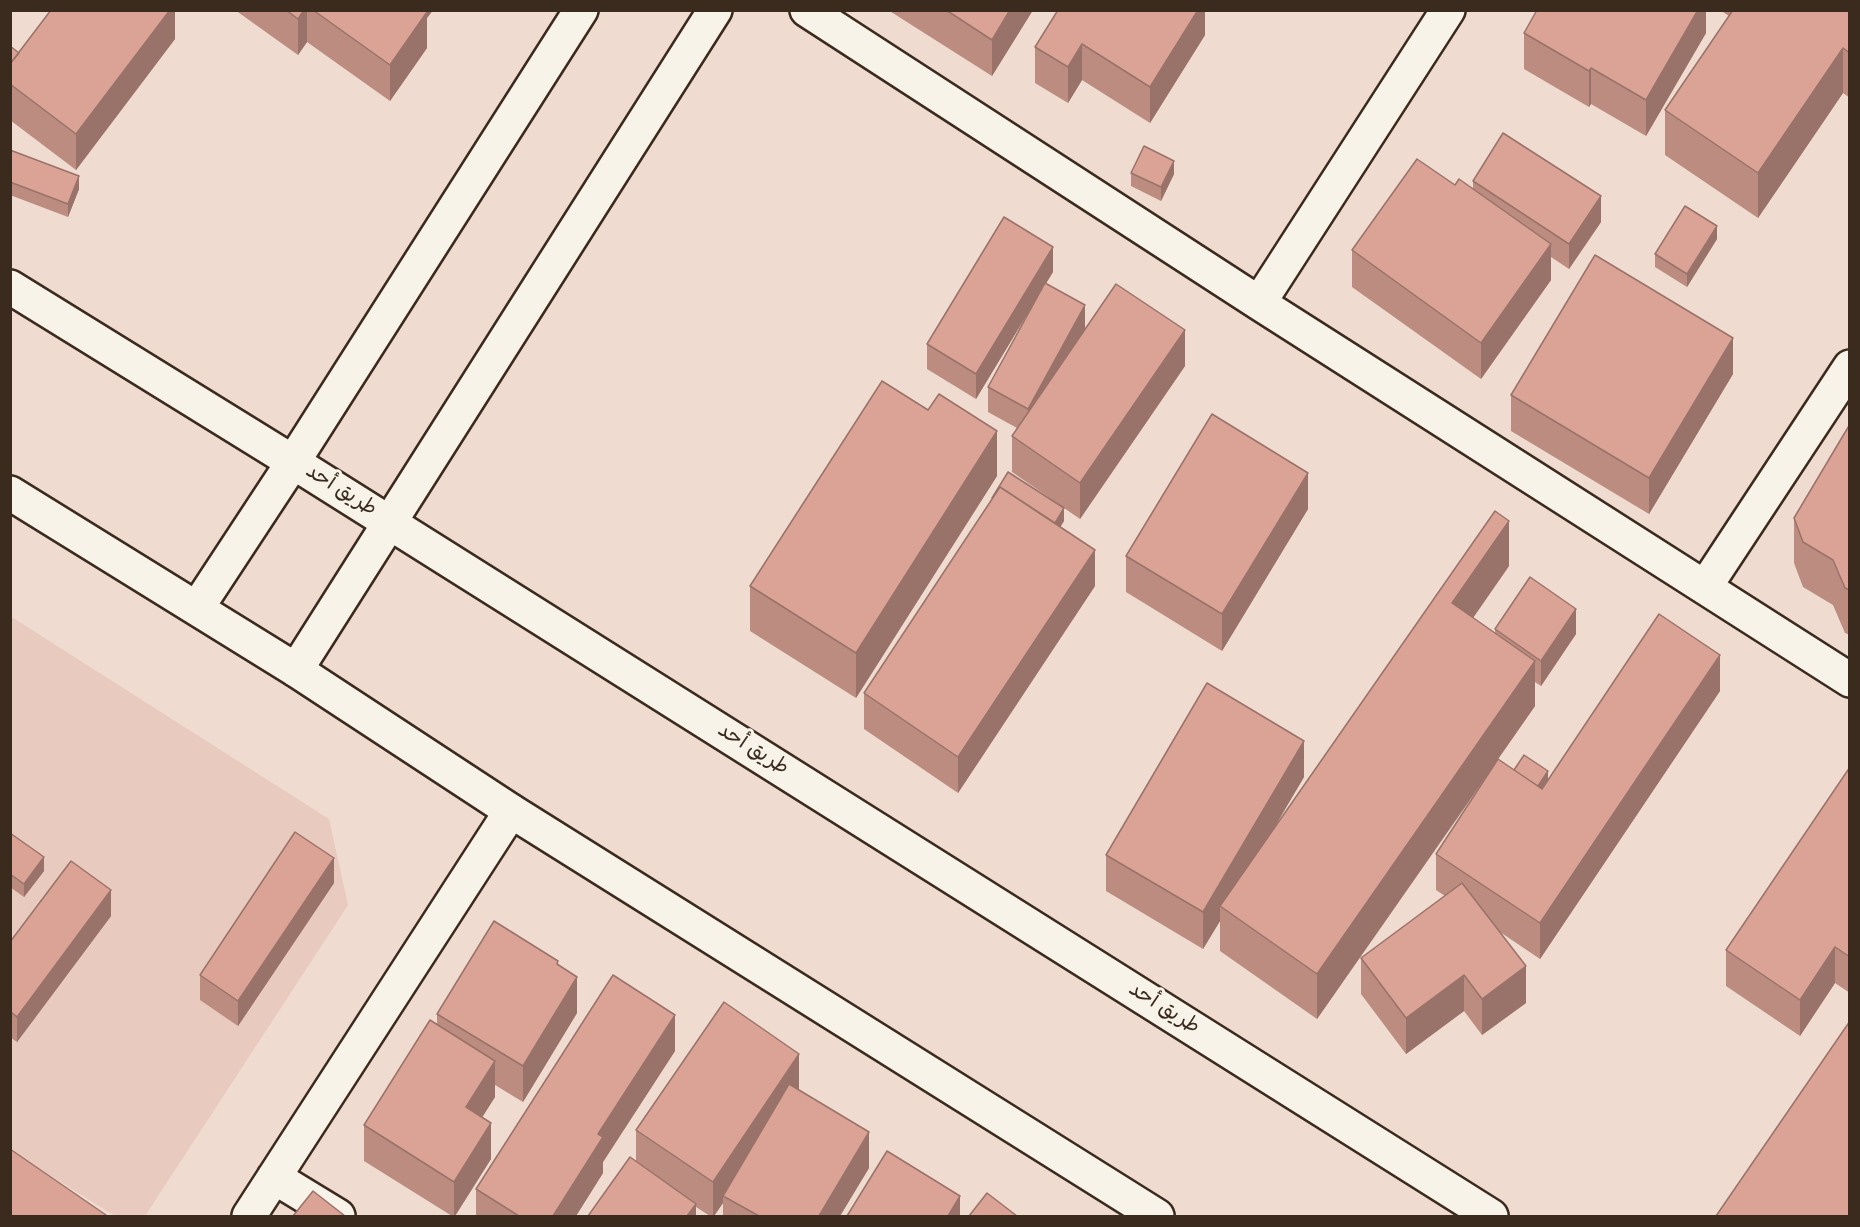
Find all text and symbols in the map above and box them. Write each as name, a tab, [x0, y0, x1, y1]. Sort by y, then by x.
street label: طريق أحد	[300, 460, 380, 524]
street label: طريق أحد	[712, 719, 792, 783]
street label: طريق أحد	[1123, 978, 1203, 1042]

